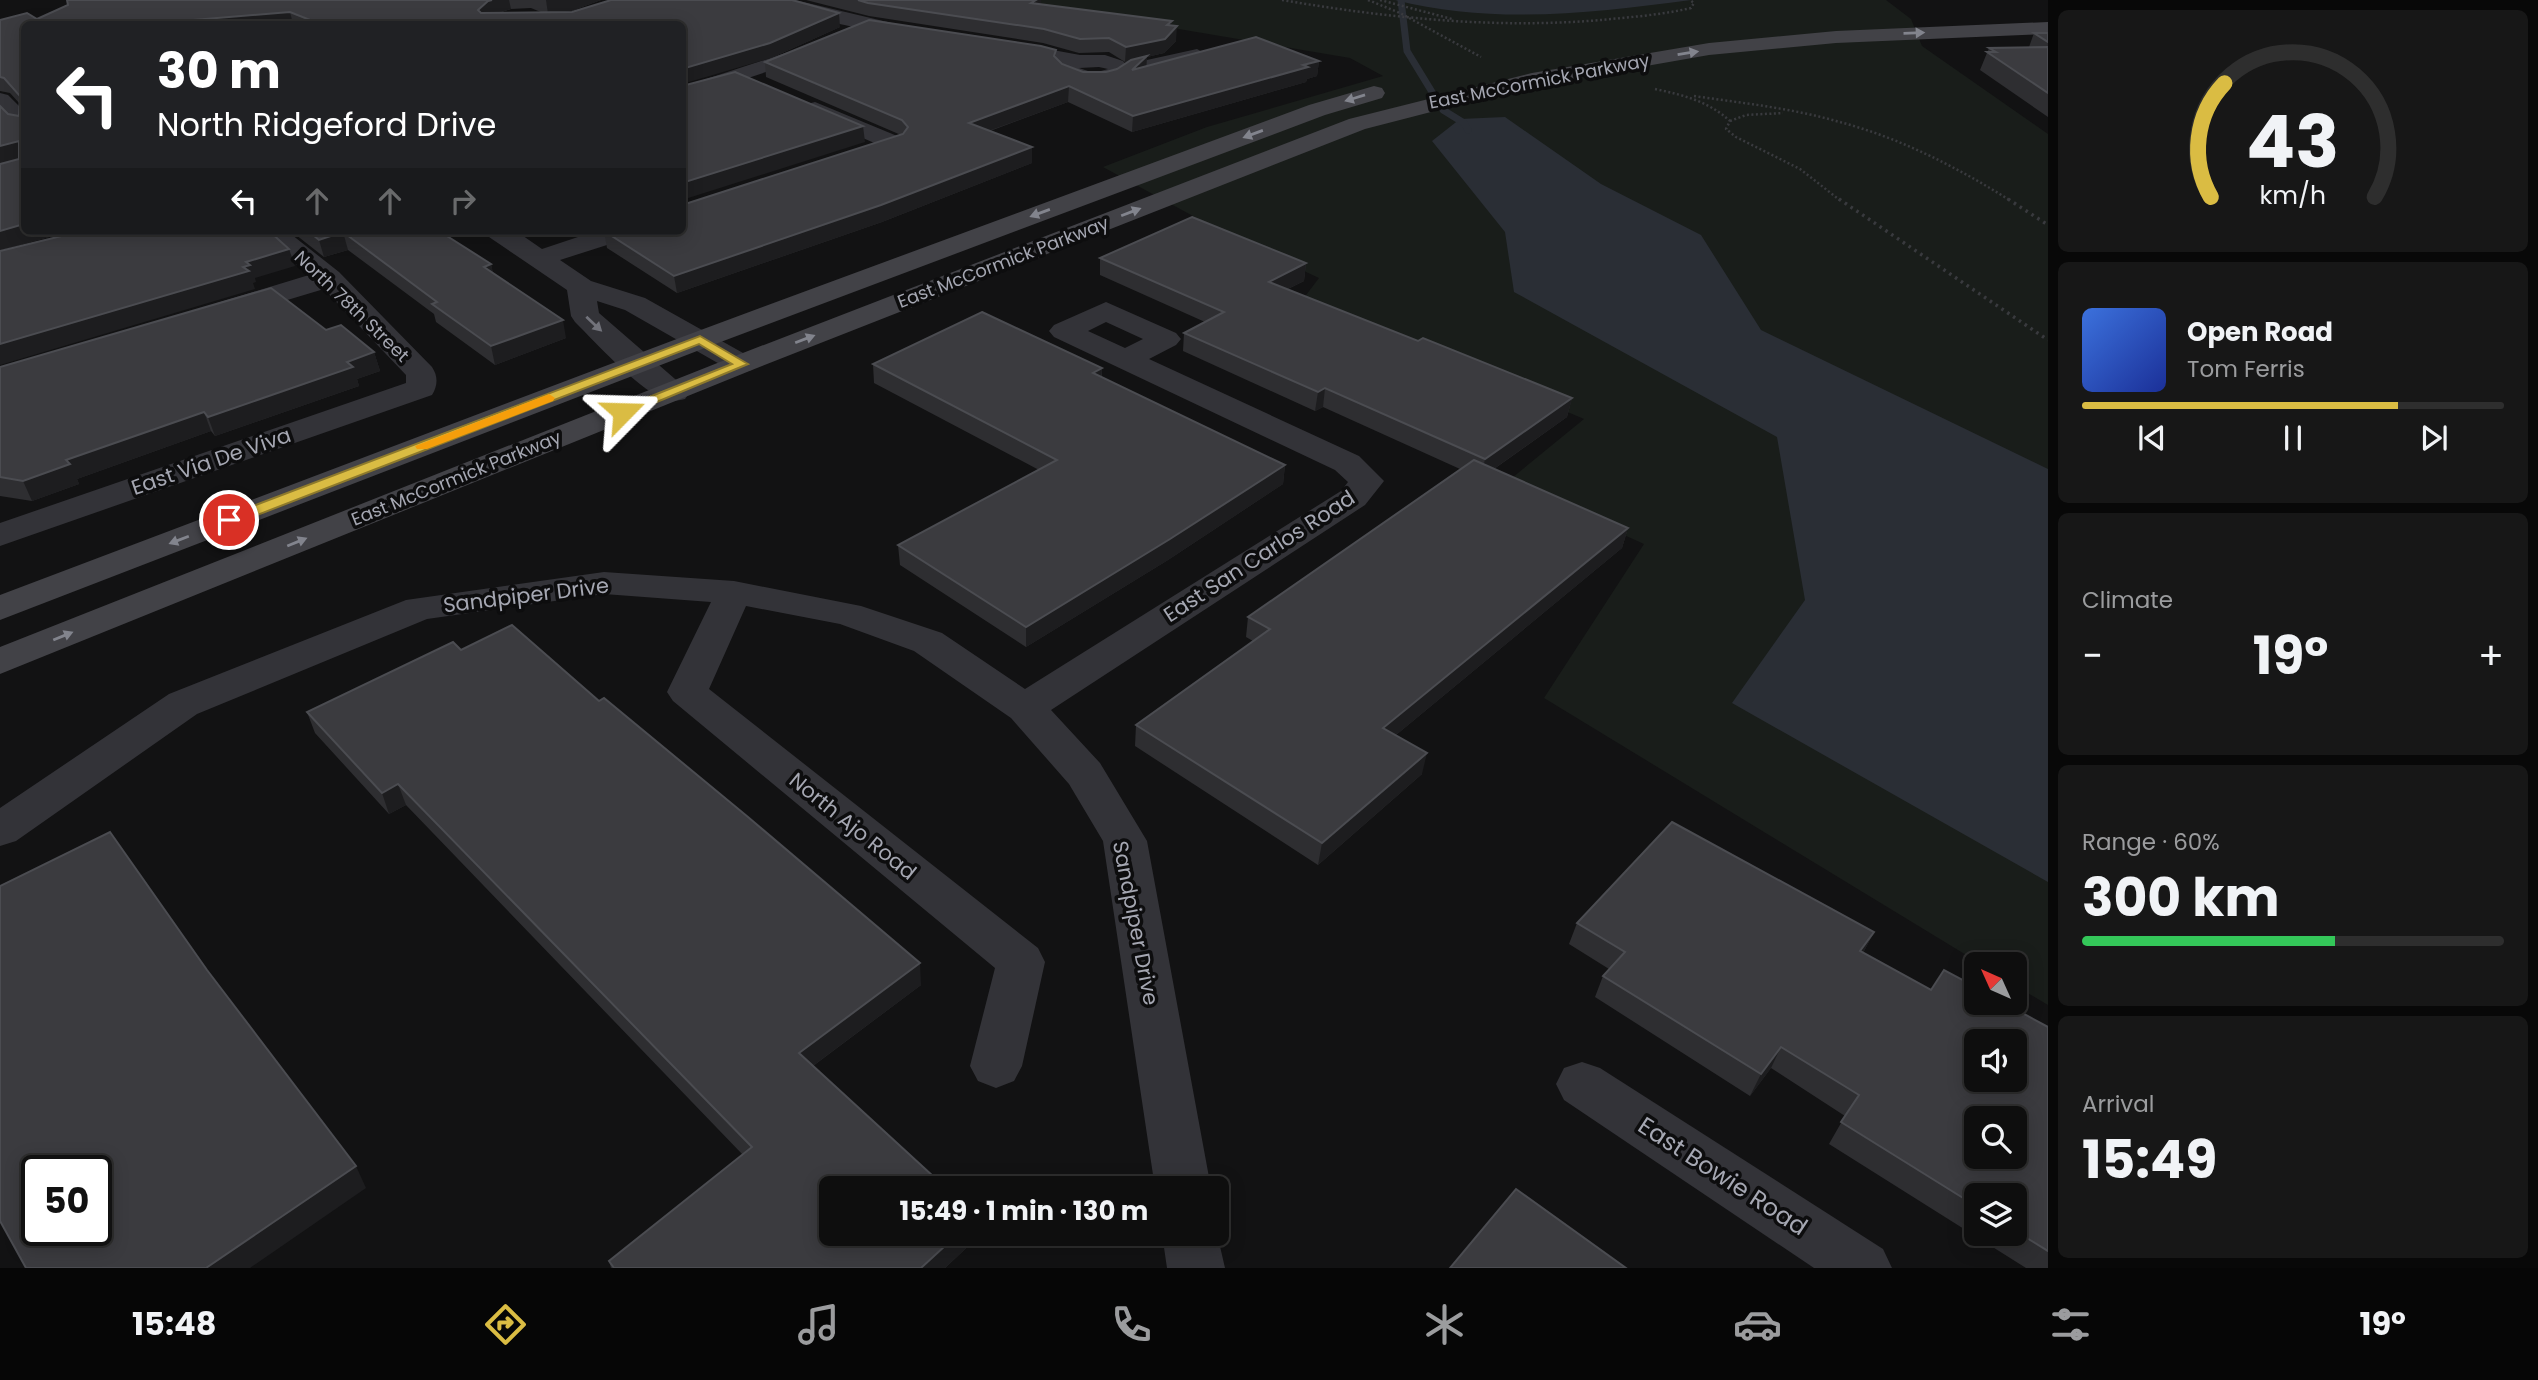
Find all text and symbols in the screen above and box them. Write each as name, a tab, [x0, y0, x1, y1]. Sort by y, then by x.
one-way arrow	[1904, 27, 1926, 39]
text: 30 m	[157, 37, 281, 105]
street label: East McCormick Parkway	[1427, 47, 1651, 115]
one-way arrow	[1677, 47, 1699, 58]
icon: left	[42, 49, 133, 140]
text: 43	[2246, 91, 2340, 192]
one-way arrow	[1345, 94, 1366, 104]
text: North Ridgeford Drive	[157, 102, 496, 147]
one-way arrow	[1243, 128, 1264, 139]
text: km/h	[2260, 178, 2326, 213]
icon: left	[225, 182, 263, 220]
icon: ahead	[298, 182, 336, 220]
icon: ahead	[371, 182, 409, 220]
icon: right	[444, 182, 482, 220]
one-way arrow	[1120, 207, 1141, 218]
one-way arrow	[1030, 208, 1051, 219]
street label: East McCormick Parkway	[894, 210, 1112, 314]
street label: North 78th Street	[289, 245, 415, 367]
text: Open Road	[2187, 314, 2333, 350]
one-way arrow	[585, 316, 602, 332]
one-way arrow	[794, 334, 815, 345]
text: Tom Ferris	[2187, 353, 2305, 385]
position arrow	[586, 375, 660, 449]
icon: previous	[2133, 419, 2171, 457]
icon: pause	[2274, 419, 2312, 457]
icon: next	[2415, 419, 2453, 457]
street label: East Via De Viva	[127, 420, 295, 502]
street label: East McCormick Parkway	[347, 424, 565, 532]
street label: East San Carlos Road	[1158, 483, 1360, 629]
pin	[199, 490, 259, 550]
icon: arrive	[210, 501, 248, 539]
one-way arrow	[168, 534, 189, 545]
one-way arrow	[287, 536, 308, 547]
street label: Sandpiper Drive	[441, 570, 611, 620]
text: Climate	[2082, 584, 2173, 616]
text: 19°	[2253, 619, 2328, 692]
text: −	[2082, 629, 2103, 682]
text: +	[2478, 629, 2504, 682]
one-way arrow	[53, 630, 74, 641]
street label: North Ajo Road	[783, 766, 923, 886]
text: Range · 60%	[2082, 826, 2220, 858]
street label: Sandpiper Drive	[1106, 838, 1166, 1008]
text: 300 km	[2082, 861, 2280, 934]
north arrow	[1964, 952, 2026, 1015]
map controls	[1964, 952, 2027, 1246]
button: sound	[1964, 1029, 2027, 1092]
text: Arrival	[2082, 1088, 2154, 1120]
button: search	[1964, 1106, 2027, 1169]
street label: East Bowie Road	[1632, 1109, 1814, 1243]
text: 15:49	[2082, 1123, 2217, 1196]
speed limit sign: 50	[21, 1155, 112, 1246]
button: layers	[1964, 1183, 2027, 1246]
text: 15:49 · 1 min · 130 m	[900, 1193, 1148, 1229]
icon: directions	[481, 1300, 530, 1349]
icon: music	[794, 1300, 843, 1349]
icon: phone	[1107, 1300, 1156, 1349]
icon: climate	[1420, 1300, 1469, 1349]
icon: car	[1733, 1300, 1782, 1349]
icon: filters	[2046, 1300, 2095, 1349]
text: 15:48	[132, 1301, 216, 1346]
text: 19°	[2359, 1301, 2406, 1346]

